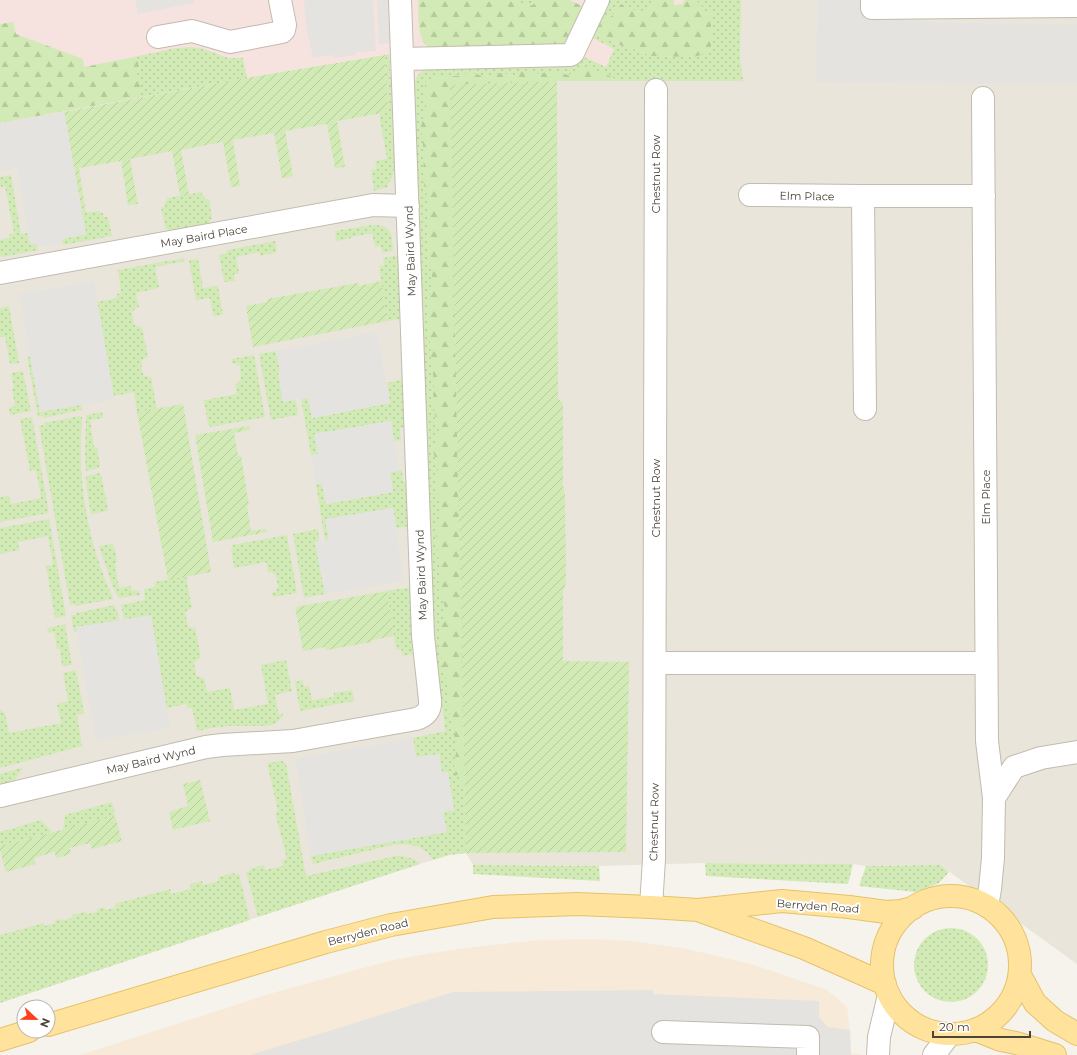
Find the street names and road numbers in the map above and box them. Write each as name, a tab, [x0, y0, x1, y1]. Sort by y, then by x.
street label: Chestnut Row	[649, 135, 663, 213]
street label: Elm Place	[779, 189, 835, 203]
street label: May Baird Wynd	[401, 205, 419, 297]
street label: May Baird Place	[159, 221, 249, 251]
street label: Chestnut Row	[649, 459, 663, 537]
street label: Elm Place	[979, 469, 993, 524]
street label: May Baird Wynd	[412, 529, 430, 621]
street label: May Baird Wynd	[105, 743, 197, 777]
street label: Chestnut Row	[646, 782, 662, 861]
street label: Berryden Road	[776, 896, 860, 916]
street label: Berryden Road	[326, 915, 410, 949]

